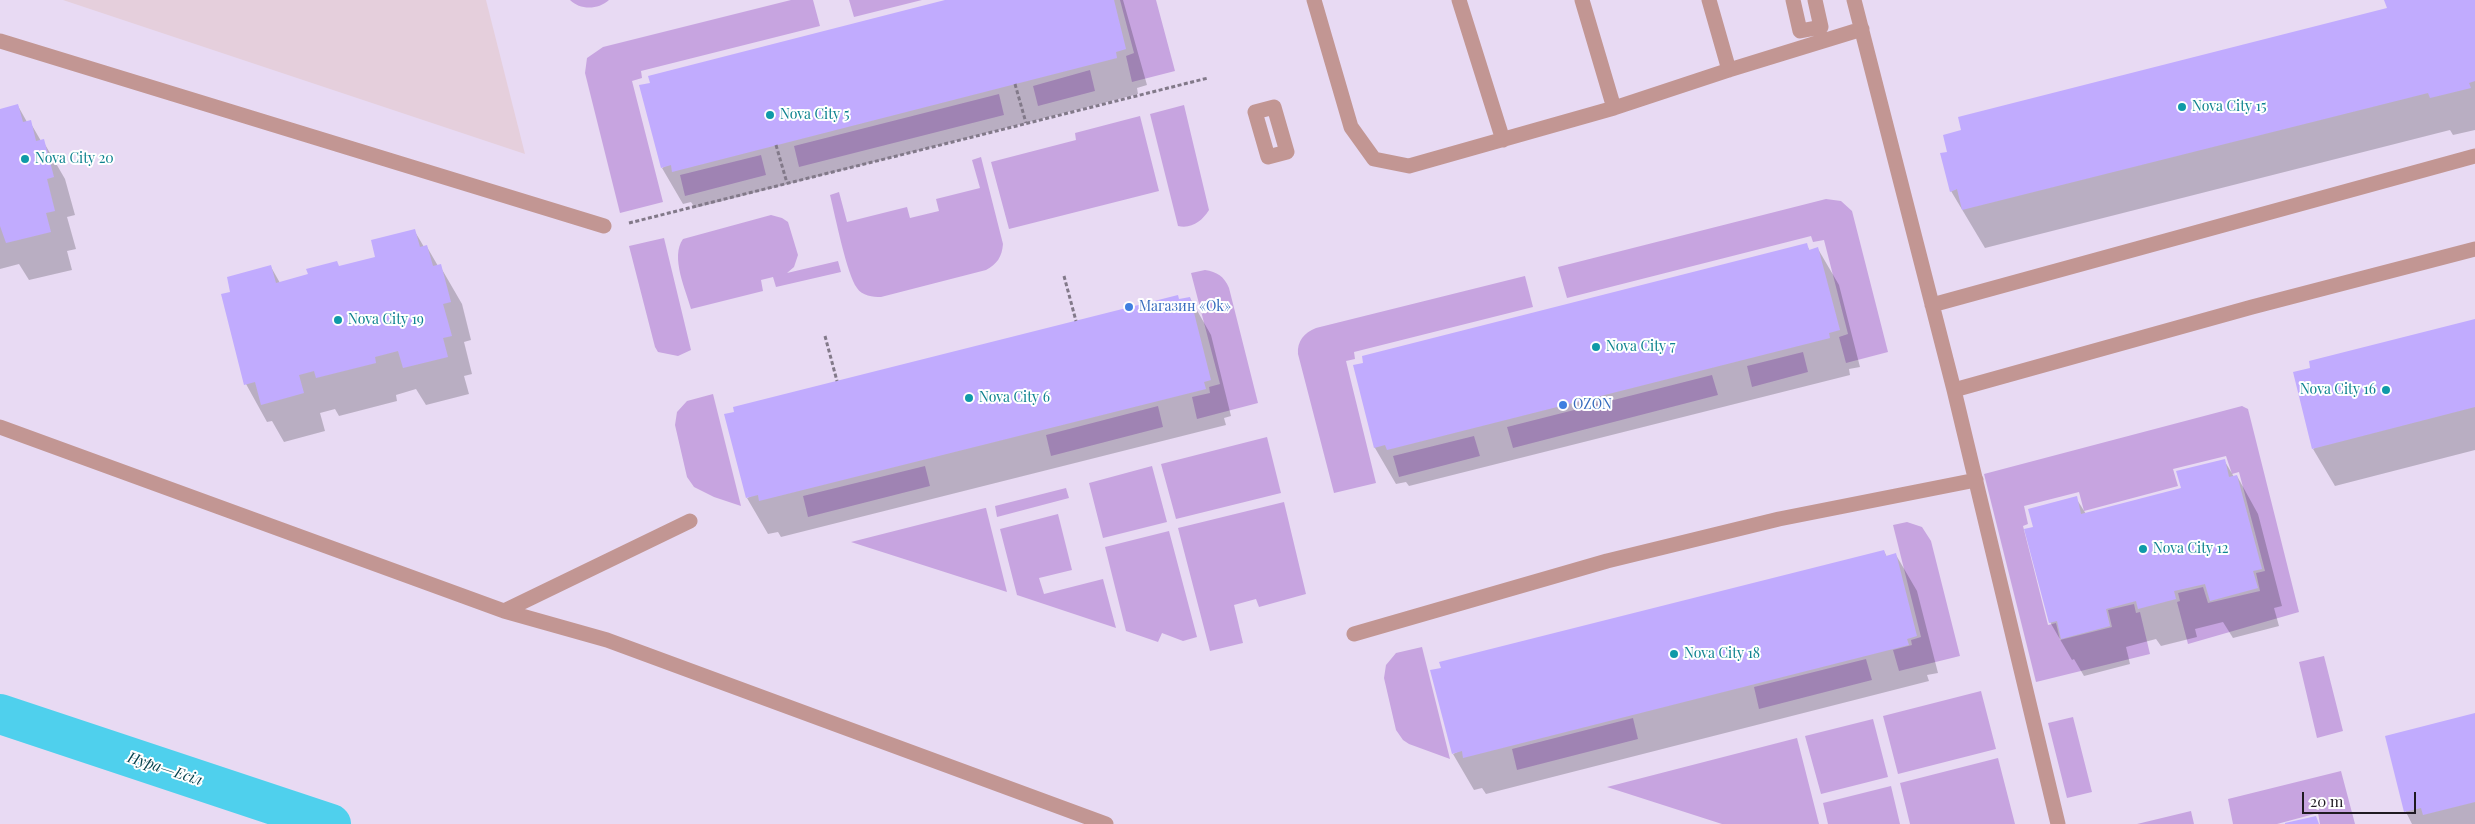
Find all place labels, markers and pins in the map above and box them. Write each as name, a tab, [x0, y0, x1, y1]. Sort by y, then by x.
place label: Nova City 15	[2192, 99, 2266, 115]
marker: Nova City 15	[2176, 101, 2188, 113]
place label: Nova City 5	[780, 107, 849, 123]
marker: Nova City 5	[764, 109, 776, 121]
place label: Nova City 20	[35, 151, 114, 167]
marker: Nova City 20	[19, 153, 31, 165]
place label: Магазин «Ok»	[1139, 299, 1231, 315]
marker: Магазин «Ok»	[1123, 301, 1135, 313]
place label: Nova City 19	[348, 312, 424, 328]
marker: Nova City 19	[332, 314, 344, 326]
place label: Nova City 7	[1606, 339, 1675, 355]
marker: Nova City 7	[1590, 341, 1602, 353]
place label: Nova City 16	[2300, 382, 2376, 398]
marker: Nova City 16	[2380, 384, 2392, 396]
place label: Nova City 6	[979, 390, 1050, 406]
marker: Nova City 6	[963, 392, 975, 404]
place label: OZON	[1573, 397, 1612, 413]
marker: OZON	[1557, 399, 1569, 411]
place label: Nova City 12	[2153, 541, 2229, 557]
marker: Nova City 12	[2137, 543, 2149, 555]
place label: Nova City 18	[1684, 646, 1760, 662]
marker: Nova City 18	[1668, 648, 1680, 660]

